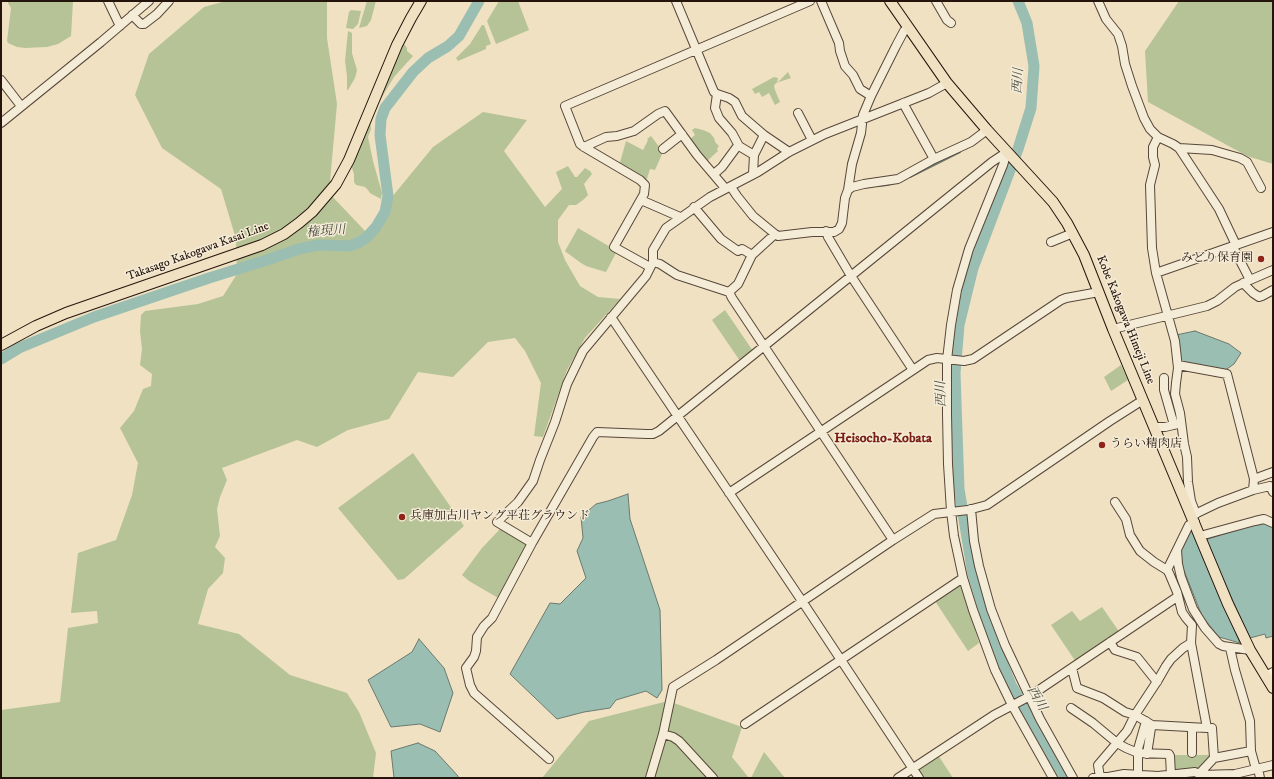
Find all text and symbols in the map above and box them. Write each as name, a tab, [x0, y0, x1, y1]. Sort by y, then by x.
water label: 西川	[1011, 68, 1027, 94]
street label: Takasago Kakogawa Kasai Line	[125, 220, 271, 284]
water label: 権現川	[306, 223, 346, 241]
place label: みどり保育園	[1181, 252, 1253, 266]
street label: Kobe Kakogawa Himeji Line	[1093, 254, 1157, 386]
marker: みどり保育園	[1256, 254, 1266, 264]
water label: 西川	[934, 381, 950, 407]
district label: Heisocho-Kobata	[834, 431, 932, 447]
place label: うらい精肉店	[1110, 438, 1182, 452]
marker: うらい精肉店	[1097, 440, 1107, 450]
place label: 兵庫加古川ヤング平荘グラウンド	[410, 510, 590, 524]
marker: 兵庫加古川ヤング平荘グラウンド	[397, 512, 407, 522]
water label: 西川	[1023, 684, 1049, 714]

